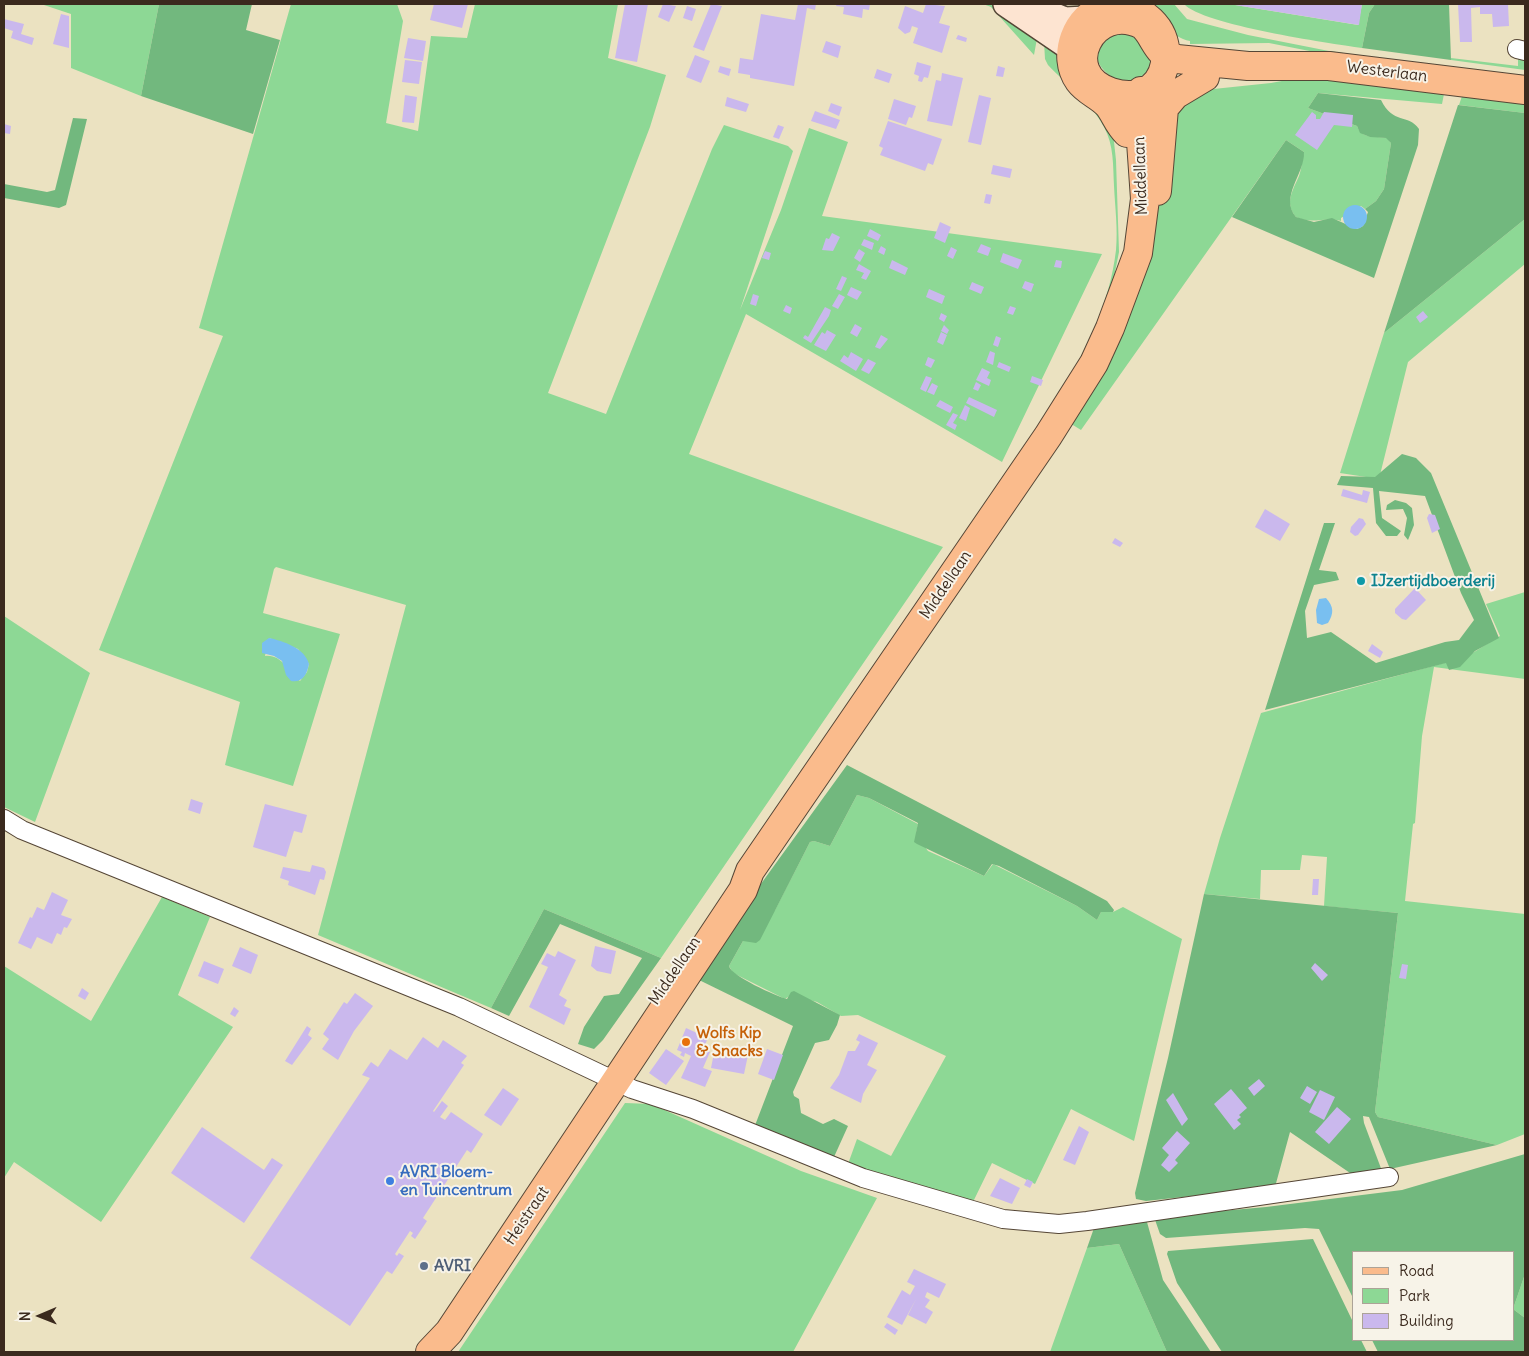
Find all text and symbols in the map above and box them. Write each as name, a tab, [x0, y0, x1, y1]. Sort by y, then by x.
street label: Westerlaan	[1345, 58, 1429, 86]
street label: Middellaan	[1130, 136, 1152, 216]
street label: Middellaan	[916, 547, 976, 623]
place label: IJzertijdboerderij	[1371, 571, 1495, 591]
marker: IJzertijdboerderij	[1355, 575, 1367, 587]
street label: Middellaan	[645, 933, 705, 1009]
place label: Wolfs Kip & Snacks	[696, 1023, 763, 1061]
marker: Wolfs Kip & Snacks	[680, 1036, 692, 1048]
place label: AVRI Bloem- en Tuincentrum	[400, 1162, 512, 1200]
marker: AVRI Bloem- en Tuincentrum	[384, 1175, 396, 1187]
street label: Heistraat	[501, 1183, 553, 1249]
legend	[1352, 1251, 1514, 1341]
place label: AVRI	[434, 1256, 471, 1276]
marker: AVRI	[418, 1260, 430, 1272]
text: Road	[1399, 1261, 1434, 1280]
text: Park	[1399, 1286, 1430, 1305]
north arrow	[15, 1291, 65, 1341]
text: N	[16, 1311, 34, 1321]
text: Building	[1399, 1311, 1454, 1330]

